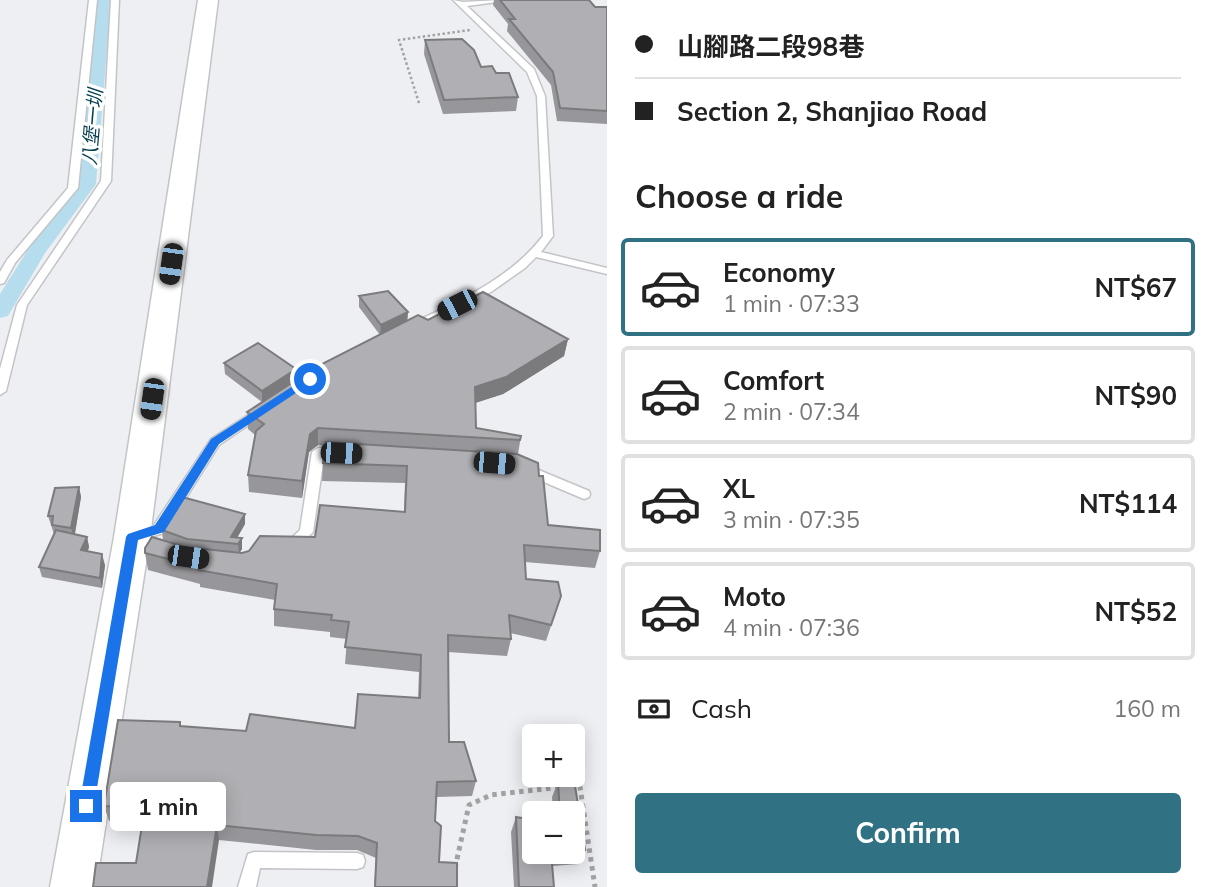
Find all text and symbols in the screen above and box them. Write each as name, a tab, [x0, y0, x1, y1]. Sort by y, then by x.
text: 山腳路二段98巷	[677, 30, 864, 63]
water label: 八堡一圳	[77, 85, 108, 166]
text: Section 2, Shanjiao Road	[677, 95, 987, 128]
text: Choose a ride	[635, 176, 843, 216]
car	[158, 242, 185, 286]
icon: car	[639, 256, 702, 319]
text: Economy	[723, 256, 835, 289]
text: NT$67	[1094, 271, 1177, 304]
car	[434, 286, 481, 324]
text: 1 min · 07:33	[723, 289, 860, 318]
route start	[294, 363, 326, 395]
icon: car	[639, 364, 702, 427]
text: Comfort	[723, 364, 824, 397]
car	[139, 377, 166, 421]
text: NT$90	[1094, 379, 1177, 412]
text: 2 min · 07:34	[723, 397, 860, 426]
car	[320, 442, 363, 464]
car	[473, 451, 516, 475]
icon: car	[639, 472, 702, 535]
text: XL	[723, 472, 755, 505]
text: NT$114	[1079, 487, 1177, 520]
text: 3 min · 07:35	[723, 505, 860, 534]
car	[166, 544, 211, 570]
icon: car	[639, 580, 702, 643]
text: Moto	[723, 580, 786, 613]
text: NT$52	[1094, 595, 1177, 628]
text: 4 min · 07:36	[723, 613, 860, 642]
icon: cash	[635, 690, 673, 728]
text: Cash	[691, 692, 752, 725]
text: 160 m	[1113, 694, 1181, 723]
map controls	[522, 724, 585, 864]
button: +	[522, 724, 585, 787]
callout: 1 min	[110, 782, 226, 830]
route end	[70, 790, 102, 822]
text: 1 min	[138, 792, 198, 821]
button: Confirm	[635, 793, 1181, 873]
button: −	[522, 801, 585, 864]

